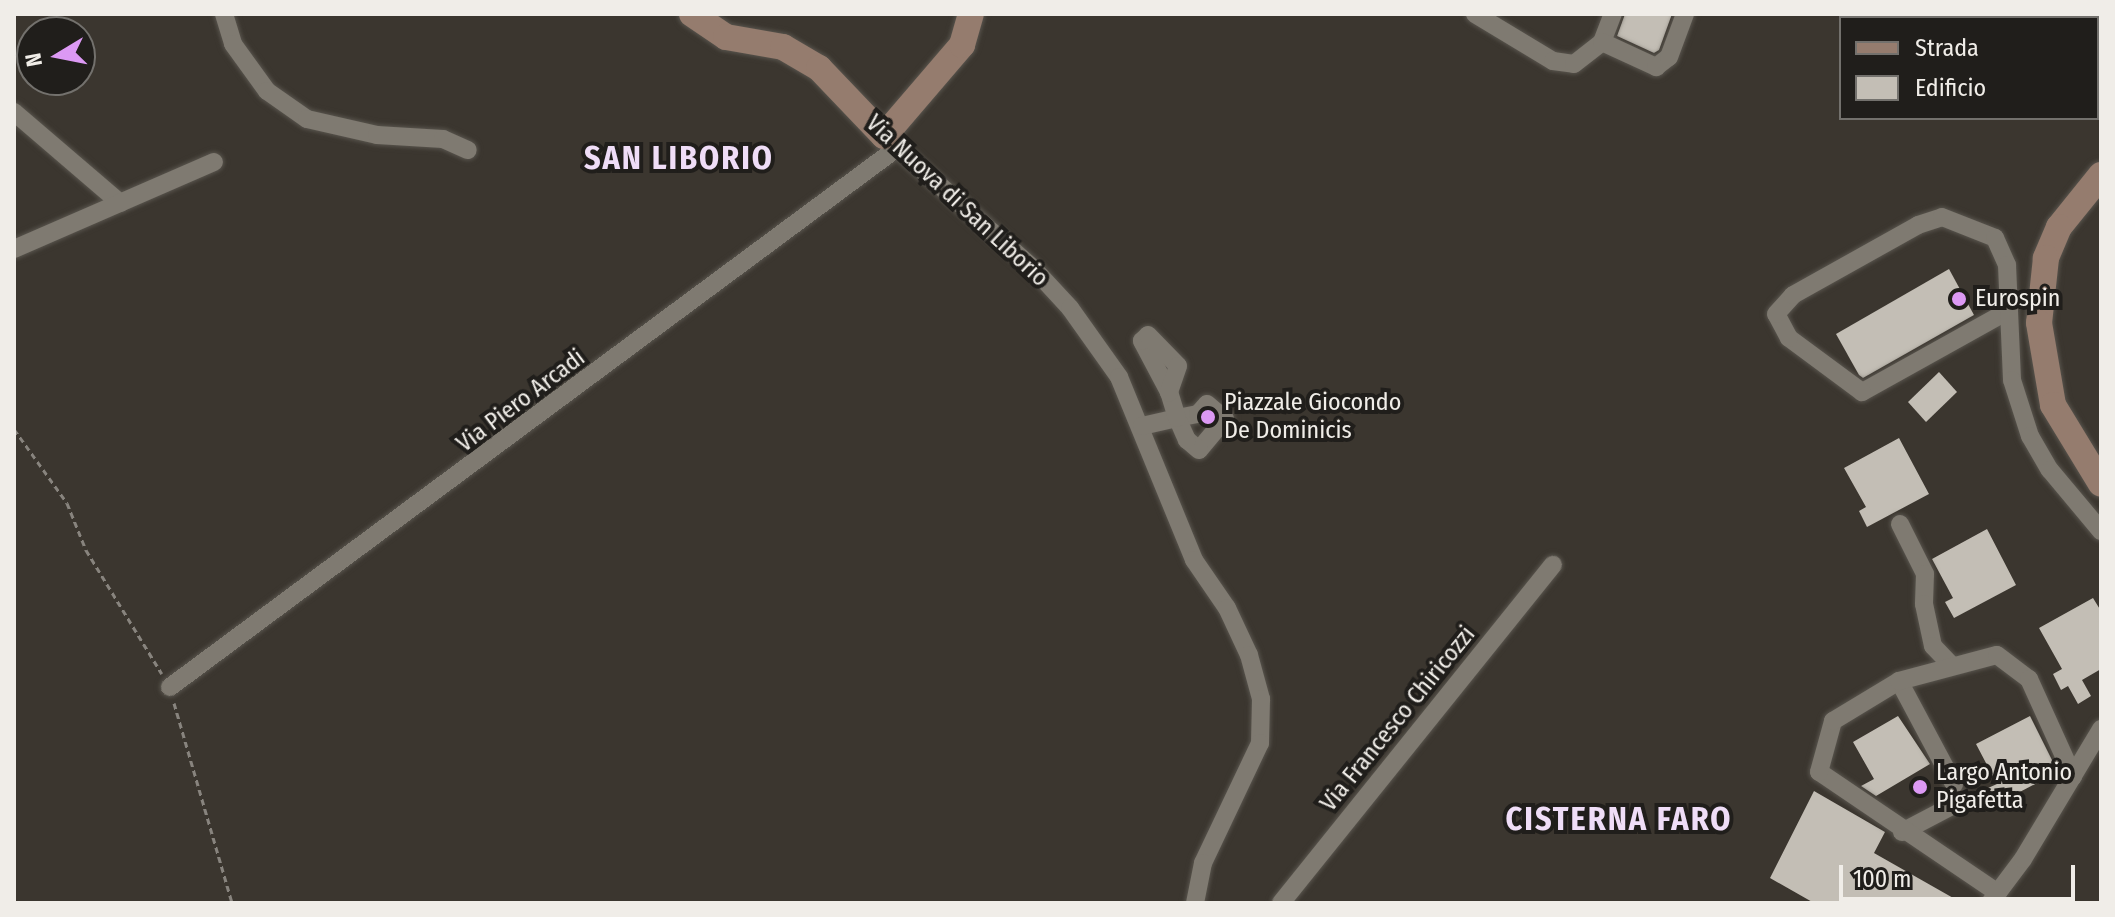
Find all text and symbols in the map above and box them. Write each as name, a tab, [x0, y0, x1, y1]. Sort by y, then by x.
north arrow	[16, 16, 96, 96]
legend	[1839, 16, 2099, 120]
text: Strada	[1915, 34, 1979, 62]
text: N	[19, 51, 48, 69]
text: Edificio	[1915, 74, 1986, 102]
street label: Via Nuova di San Liborio	[860, 109, 1054, 293]
district label: SAN LIBORIO	[584, 139, 774, 177]
place label: Eurospin	[1975, 285, 2060, 313]
marker: Eurospin	[1950, 290, 1968, 308]
street label: Via Piero Arcadi	[451, 343, 591, 459]
place label: Piazzale Giocondo De Dominicis	[1224, 389, 1401, 445]
marker: Piazzale Giocondo De Dominicis	[1199, 408, 1217, 426]
street label: Via Francesco Chiricozzi	[1315, 621, 1481, 817]
place label: Largo Antonio Pigafetta	[1936, 759, 2072, 815]
marker: Largo Antonio Pigafetta	[1911, 778, 1929, 796]
district label: CISTERNA FARO	[1506, 800, 1732, 838]
scale bar	[1843, 849, 2079, 899]
text: 100 m	[1853, 865, 1911, 893]

